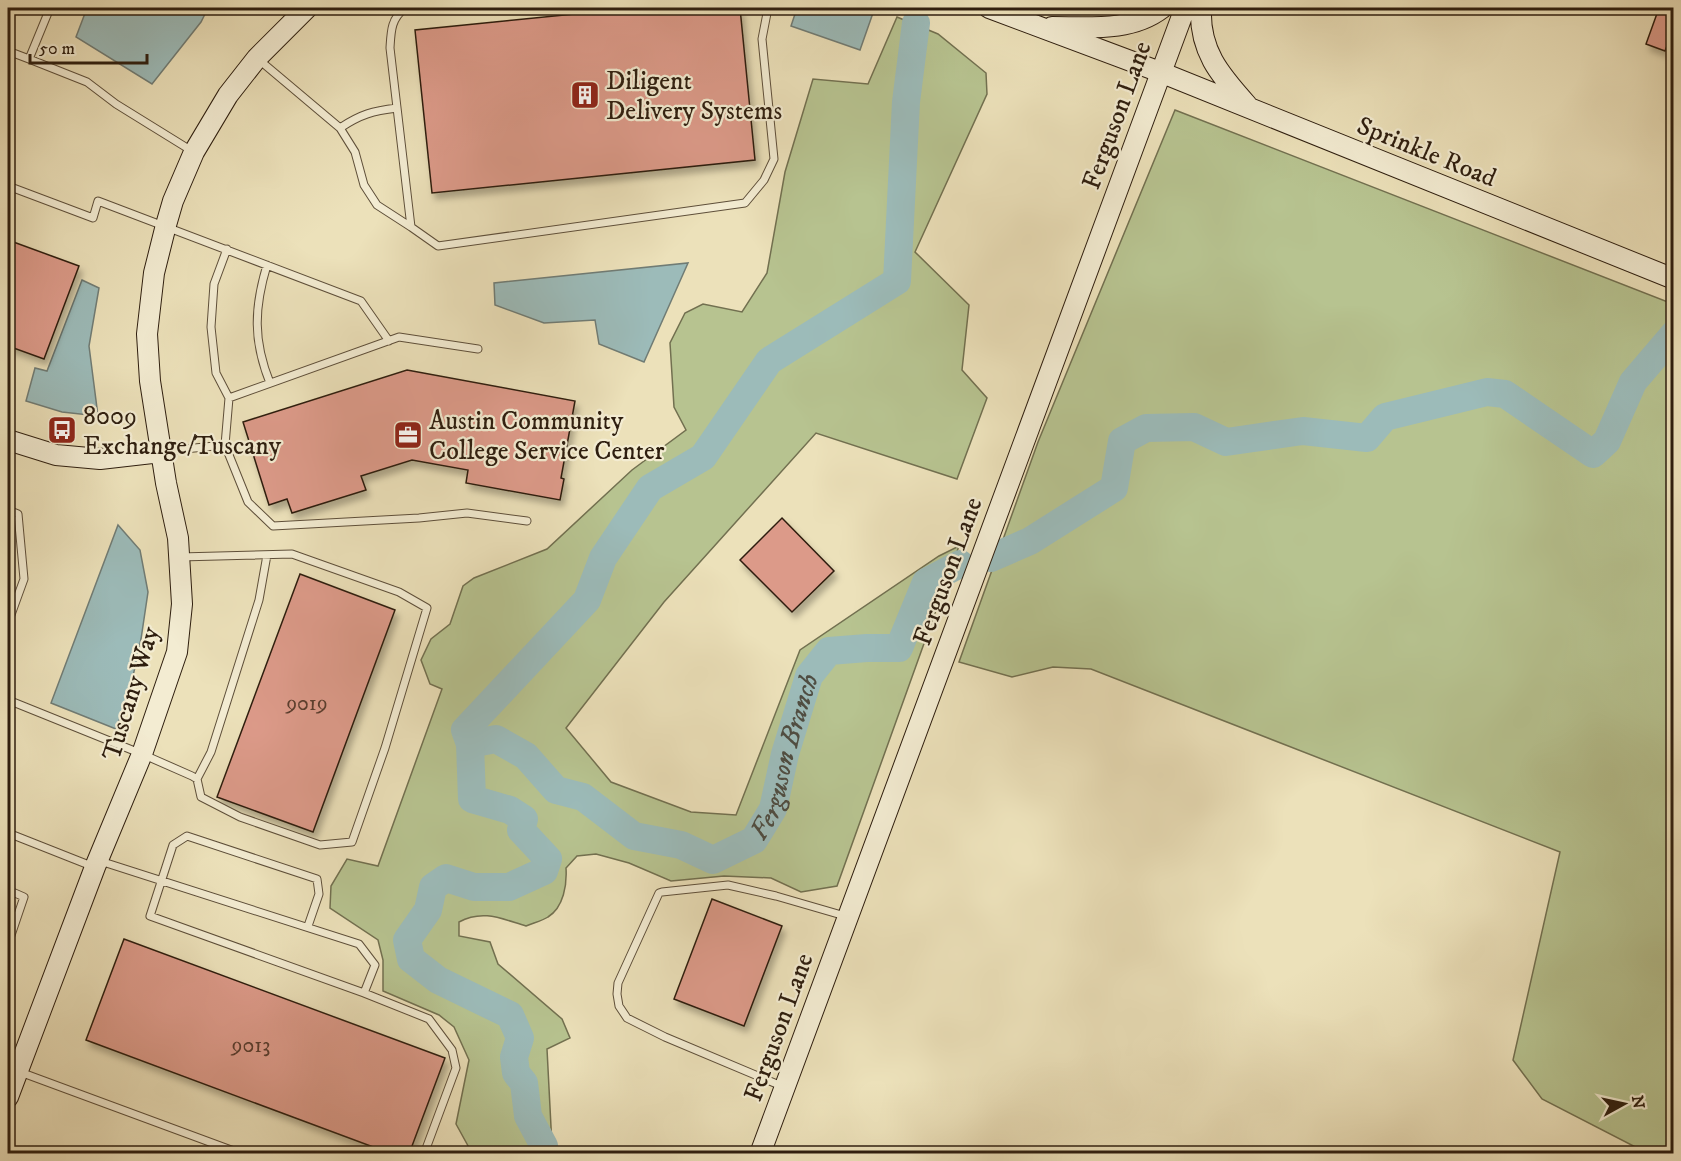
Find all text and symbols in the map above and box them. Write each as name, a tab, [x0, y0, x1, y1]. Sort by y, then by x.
scale bar	[30, 27, 147, 65]
street label: Ferguson Lane	[1075, 37, 1160, 194]
text: 50 m	[39, 38, 75, 60]
place label: Diligent Delivery Systems	[606, 65, 782, 128]
building icon: Diligent Delivery Systems	[569, 79, 601, 111]
street label: Sprinkle Road	[1352, 109, 1501, 195]
place label: 8009 Exchange/Tuscany	[83, 400, 282, 463]
place label: Austin Community College Service Center	[429, 405, 665, 468]
bus stop icon: 8009 Exchange/Tuscany	[46, 414, 78, 446]
office icon: Austin Community College Service Center	[392, 419, 424, 451]
street label: Ferguson Lane	[906, 493, 991, 650]
street label: Tuscany Way	[95, 622, 168, 764]
water label: Ferguson Branch	[742, 670, 827, 846]
house number: 9019	[285, 690, 328, 717]
street label: Ferguson Lane	[737, 949, 822, 1106]
house number: 9013	[230, 1032, 271, 1059]
north arrow	[1594, 1074, 1654, 1134]
text: N	[1627, 1094, 1649, 1110]

